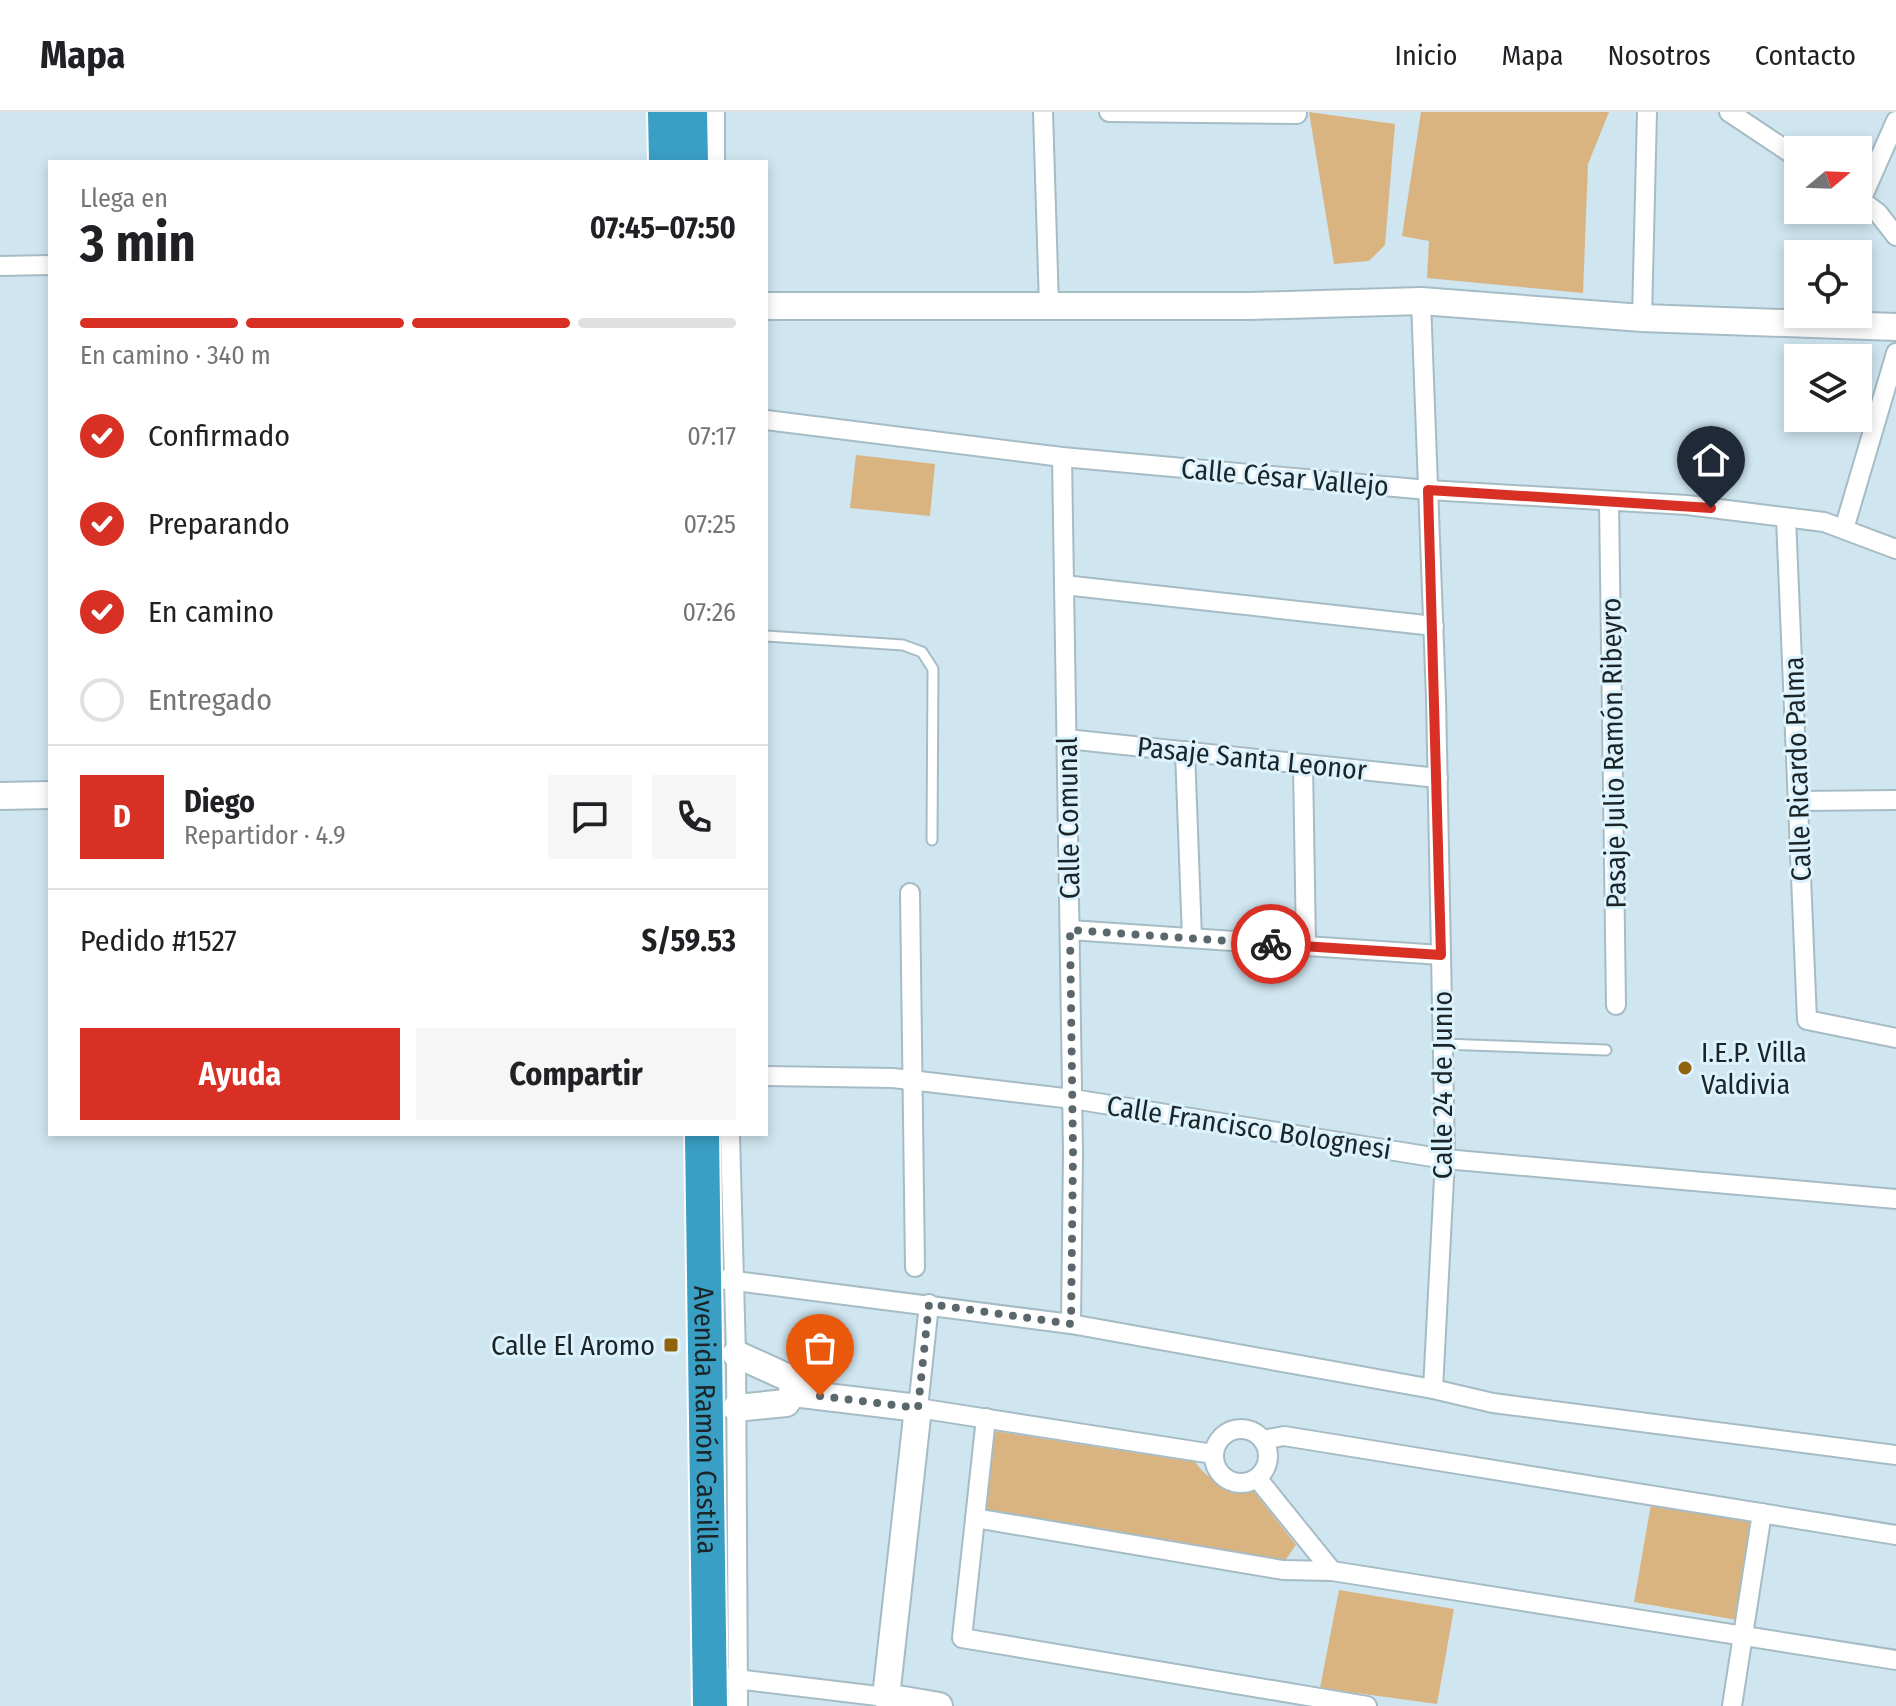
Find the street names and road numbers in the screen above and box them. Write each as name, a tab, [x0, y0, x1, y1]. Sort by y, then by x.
street label: Calle César Vallejo	[1180, 452, 1390, 503]
street label: Pasaje Julio Ramón Ribeyro	[1594, 597, 1633, 909]
street label: Calle Ricardo Palma	[1777, 656, 1818, 882]
street label: Pasaje Santa Leonor	[1136, 730, 1369, 787]
street label: Calle Comunal	[1051, 736, 1086, 900]
street label: Calle 24 de Junio	[1426, 991, 1459, 1179]
street label: Calle Francisco Bolognesi	[1104, 1089, 1394, 1166]
street label: Avenida Ramón Castilla	[687, 1285, 724, 1554]

